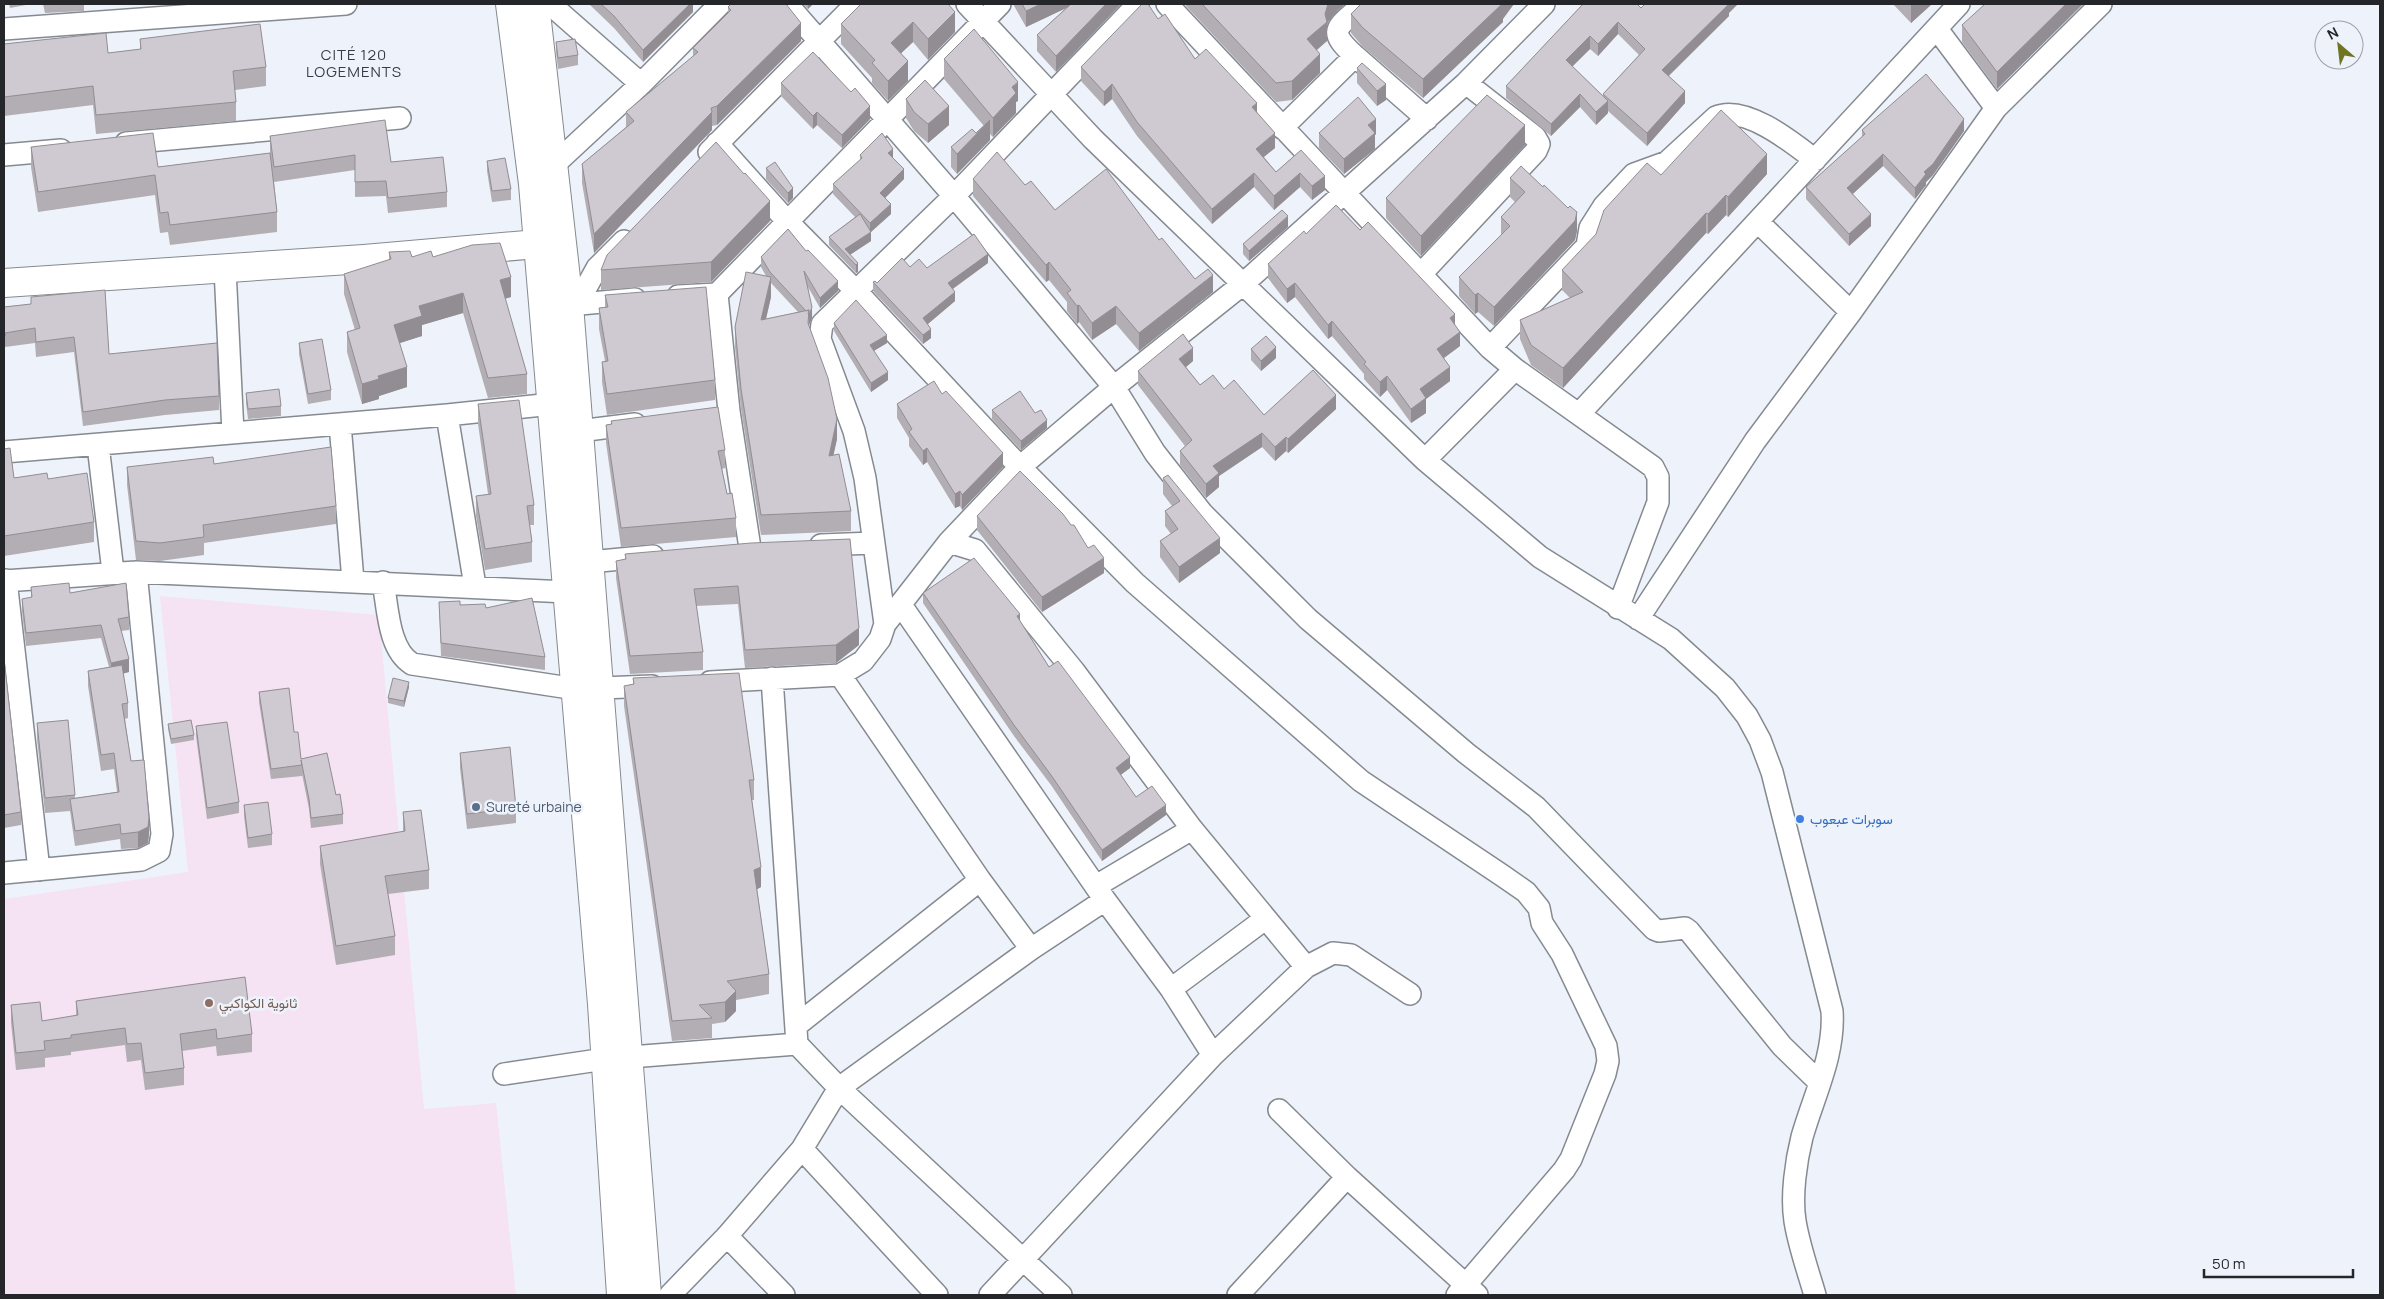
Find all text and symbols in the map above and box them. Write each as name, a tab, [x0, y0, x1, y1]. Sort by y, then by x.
north arrow	[2314, 20, 2364, 70]
text: N	[2324, 22, 2342, 44]
district label: CITÉ 120 LOGEMENTS	[306, 44, 402, 82]
place label: Sureté urbaine	[486, 797, 582, 816]
marker: Sureté urbaine	[470, 801, 482, 813]
place label: سوبرات عبعوب	[1810, 809, 1893, 828]
marker: سوبرات عبعوب	[1794, 813, 1806, 825]
place label: ثانوية الكواكبي	[219, 993, 298, 1015]
marker: ثانوية الكواكبي	[203, 997, 215, 1009]
scale bar	[2204, 1246, 2353, 1278]
text: 50 m	[2212, 1253, 2246, 1274]

